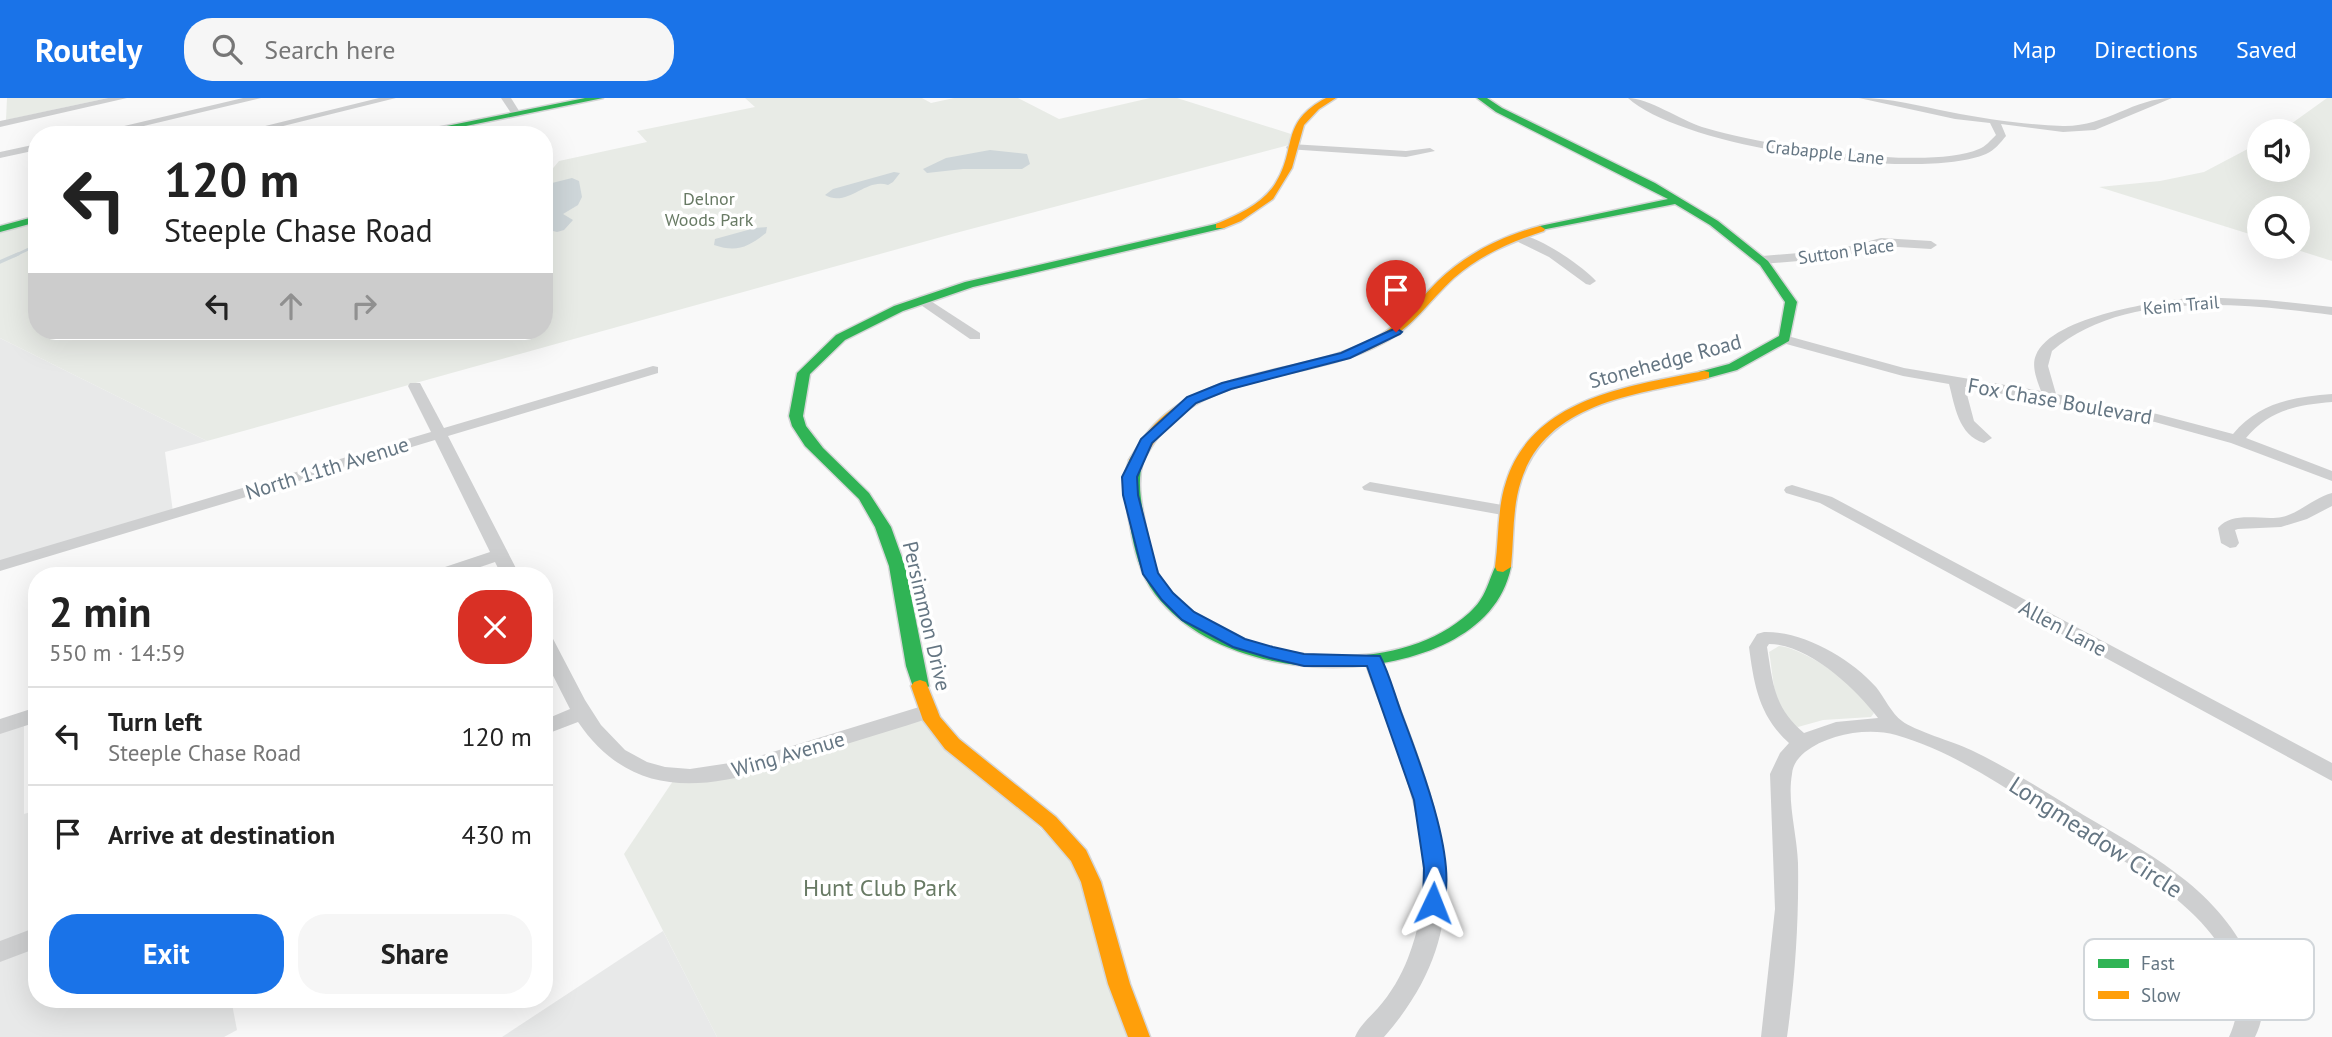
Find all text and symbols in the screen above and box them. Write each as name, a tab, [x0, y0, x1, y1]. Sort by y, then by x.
search box	[184, 18, 674, 81]
text: Routely	[35, 28, 142, 71]
icon: search	[208, 30, 246, 68]
text: Search here	[264, 33, 395, 66]
text: Map	[2012, 34, 2056, 65]
text: Directions	[2094, 34, 2198, 65]
text: Saved	[2236, 34, 2297, 65]
map controls	[2247, 119, 2310, 259]
button: sound	[2247, 119, 2310, 182]
street label: Crabapple Lane	[1765, 134, 1885, 170]
text: 120 m	[164, 147, 299, 211]
icon: left	[49, 154, 140, 245]
park label: Delnor Woods Park	[665, 187, 754, 231]
button: search	[2247, 196, 2310, 259]
text: Steeple Chase Road	[164, 209, 433, 251]
street label: Sutton Place	[1797, 233, 1895, 269]
pin	[1366, 260, 1426, 332]
icon: arrive	[1377, 271, 1415, 309]
icon: left	[199, 287, 237, 325]
icon: ahead	[272, 287, 310, 325]
icon: right	[345, 287, 383, 325]
street label: Keim Trail	[2142, 290, 2221, 320]
street label: Stonehedge Road	[1586, 328, 1744, 394]
street label: Fox Chase Boulevard	[1966, 372, 2154, 430]
street label: North 11th Avenue	[242, 430, 412, 506]
street label: Persimmon Drive	[897, 539, 957, 693]
text: 2 min	[49, 584, 151, 639]
button: close	[458, 590, 532, 664]
street label: Allen Lane	[2015, 594, 2111, 662]
text: 550 m · 14:59	[49, 638, 185, 667]
text: Turn left	[108, 705, 202, 738]
icon: left	[49, 717, 87, 755]
text: 120 m	[461, 720, 532, 753]
street label: Wing Avenue	[728, 725, 848, 783]
text: Steeple Chase Road	[108, 738, 301, 767]
street label: Longmeadow Circle	[2003, 769, 2189, 905]
icon: arrive	[49, 815, 87, 853]
text: Arrive at destination	[108, 818, 335, 851]
text: 430 m	[461, 818, 532, 851]
position arrow	[1396, 866, 1470, 940]
park label: Hunt Club Park	[803, 872, 957, 903]
button: Exit	[49, 914, 284, 994]
button: Share	[298, 914, 532, 994]
legend	[2084, 939, 2314, 1020]
text: Fast	[2141, 951, 2175, 975]
text: Slow	[2141, 983, 2181, 1007]

